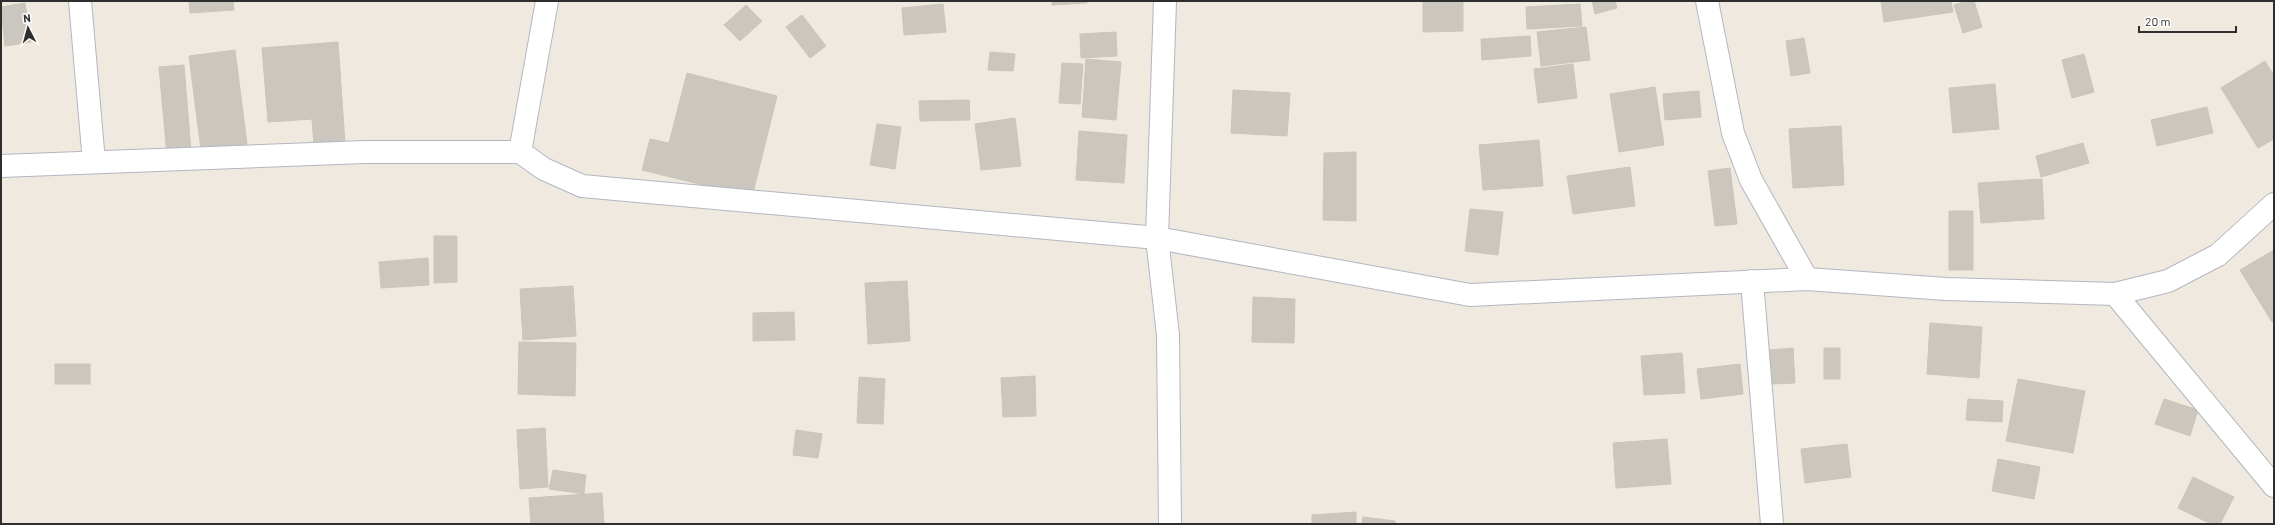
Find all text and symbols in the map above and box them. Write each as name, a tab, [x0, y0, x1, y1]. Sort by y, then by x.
north arrow	[8, 8, 48, 48]
scale bar	[2139, 8, 2236, 34]
text: N	[23, 11, 31, 24]
text: 20 m	[2145, 14, 2171, 28]

